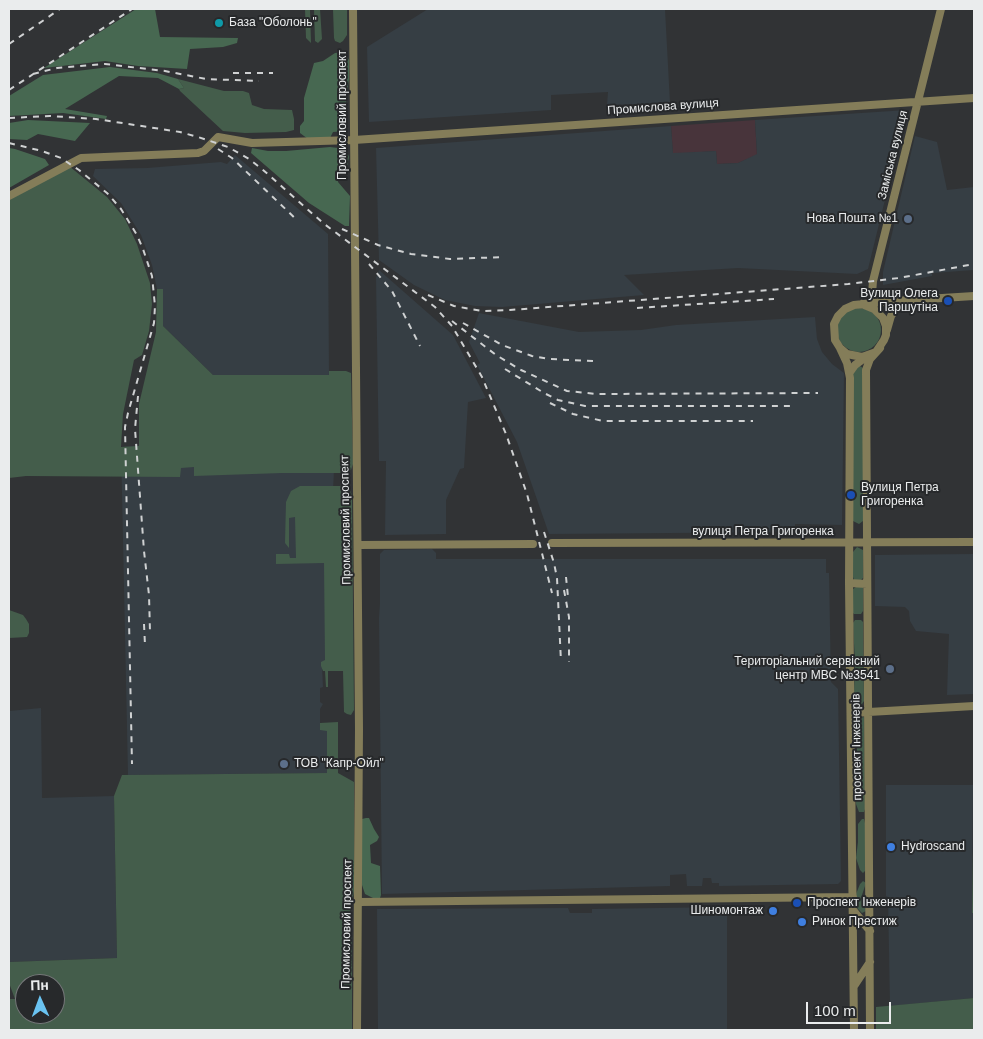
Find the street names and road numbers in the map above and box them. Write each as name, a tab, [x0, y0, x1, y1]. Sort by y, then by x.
street label: Промисловий проспект	[336, 50, 350, 180]
street label: Промислова вулиця	[607, 96, 719, 118]
street label: Заміська вулиця	[875, 109, 911, 201]
street label: Промисловий проспект	[338, 455, 354, 585]
street label: вулиця Петра Григоренка	[692, 525, 834, 539]
street label: проспект Інженерів	[849, 693, 865, 801]
street label: Промисловий проспект	[339, 859, 355, 989]

